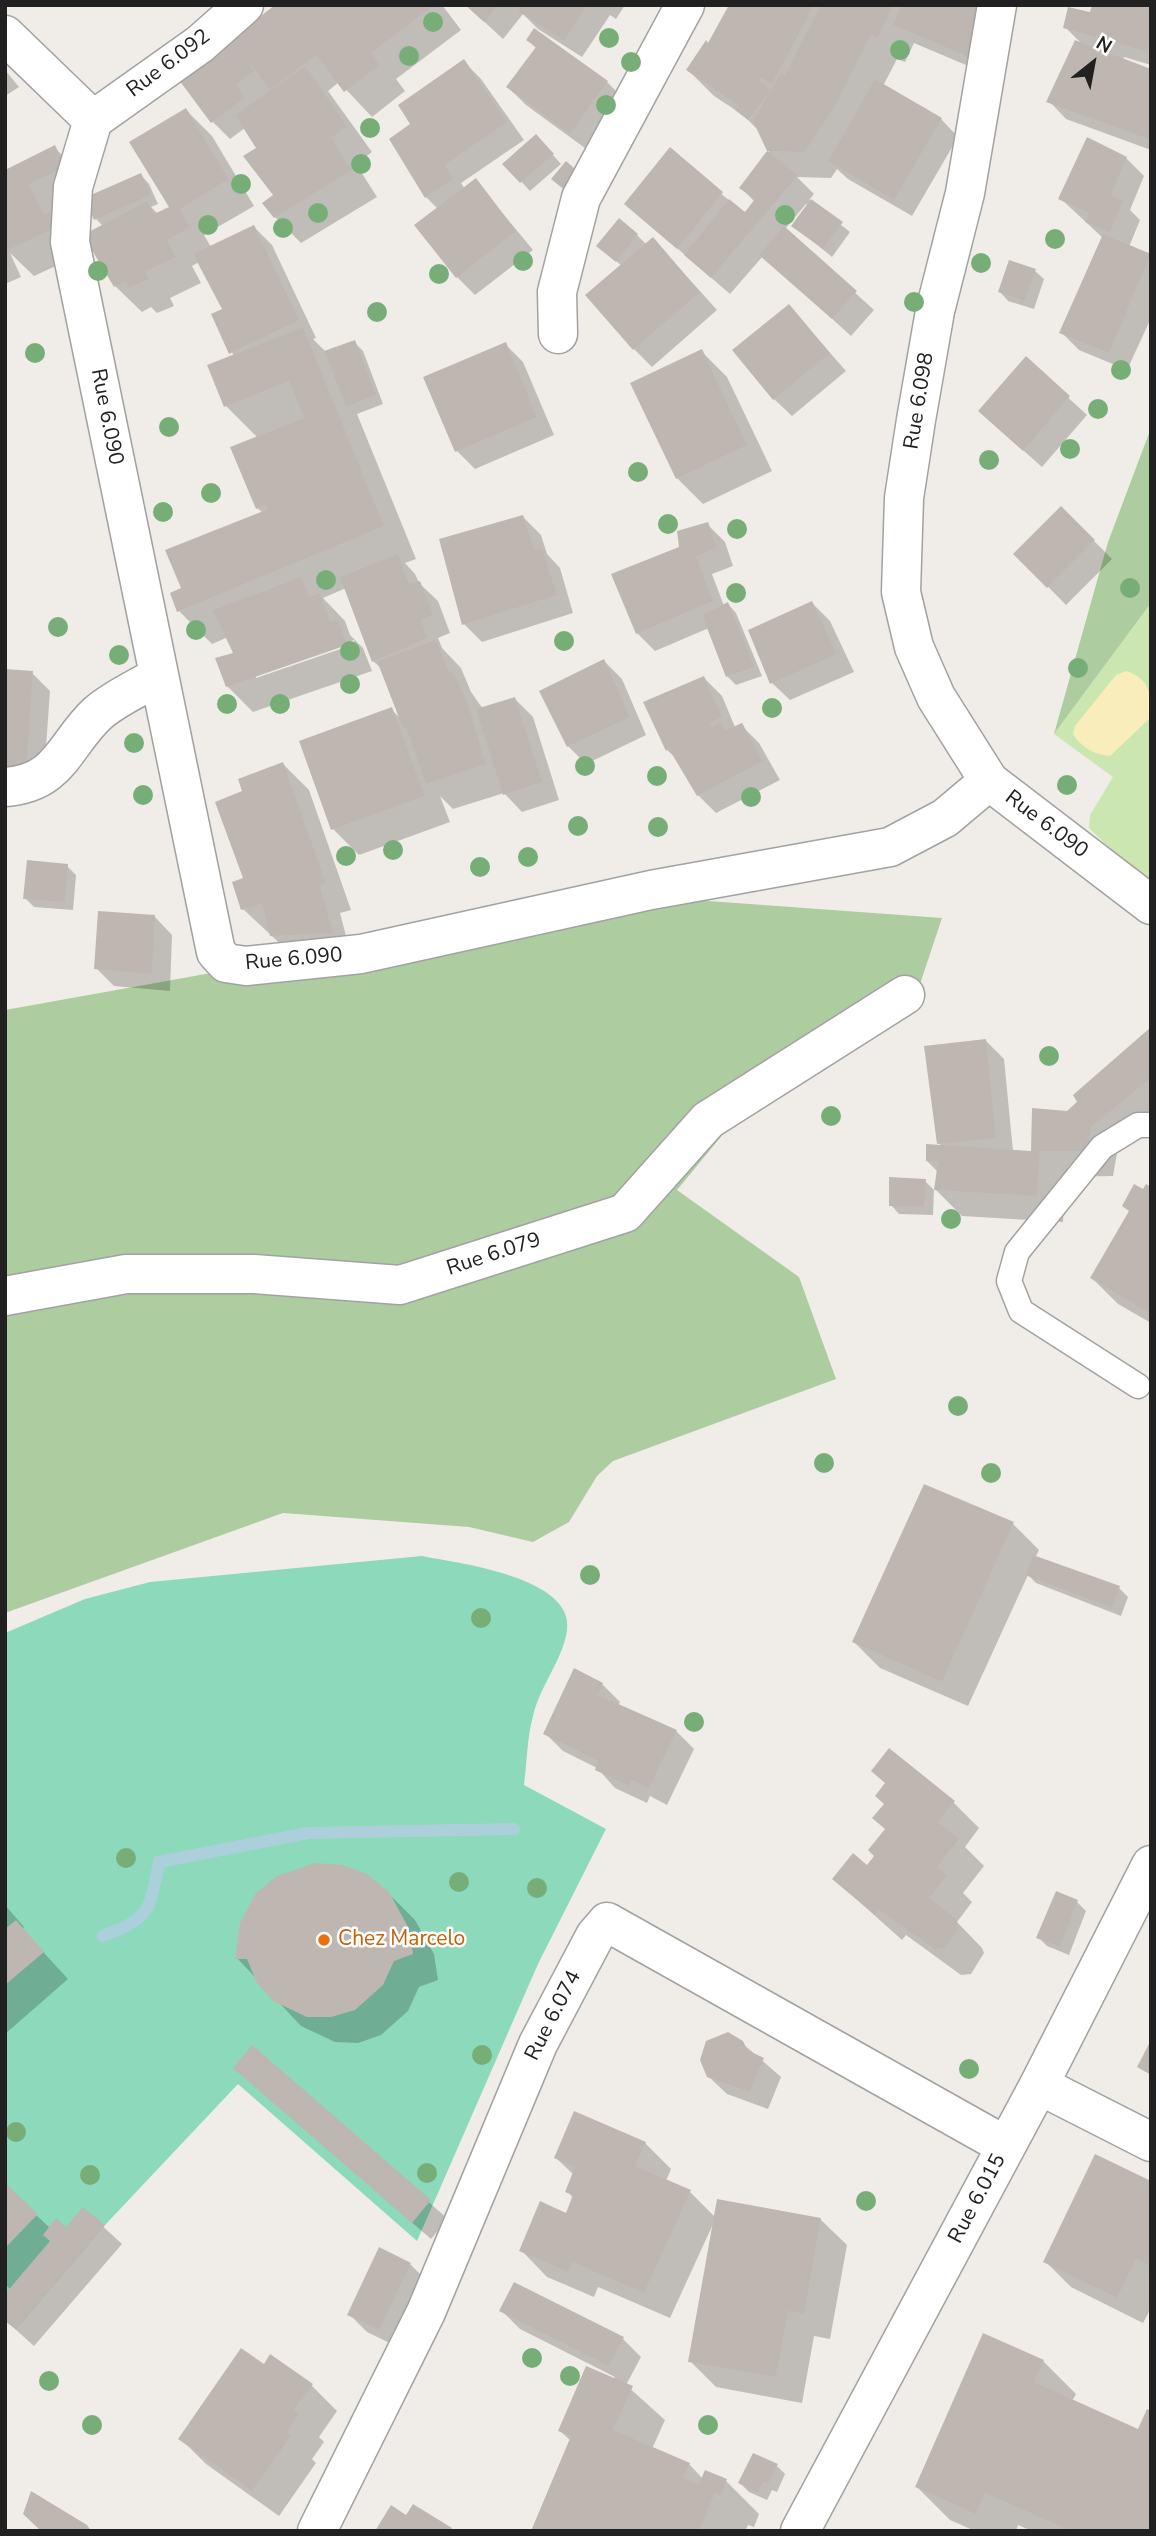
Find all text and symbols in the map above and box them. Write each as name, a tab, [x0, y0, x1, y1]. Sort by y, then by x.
street label: Rue 6.092	[122, 25, 216, 103]
north arrow	[1058, 28, 1128, 98]
text: N	[1091, 30, 1117, 60]
street label: Rue 6.098	[900, 351, 940, 451]
street label: Rue 6.090	[84, 367, 128, 467]
street label: Rue 6.090	[999, 786, 1093, 864]
street label: Rue 6.090	[244, 943, 344, 977]
street label: Rue 6.079	[444, 1228, 544, 1282]
place label: Chez Marcelo	[338, 1927, 465, 1953]
marker: Chez Marcelo	[316, 1932, 332, 1948]
street label: Rue 6.074	[521, 1967, 587, 2065]
street label: Rue 6.015	[944, 2150, 1012, 2248]

